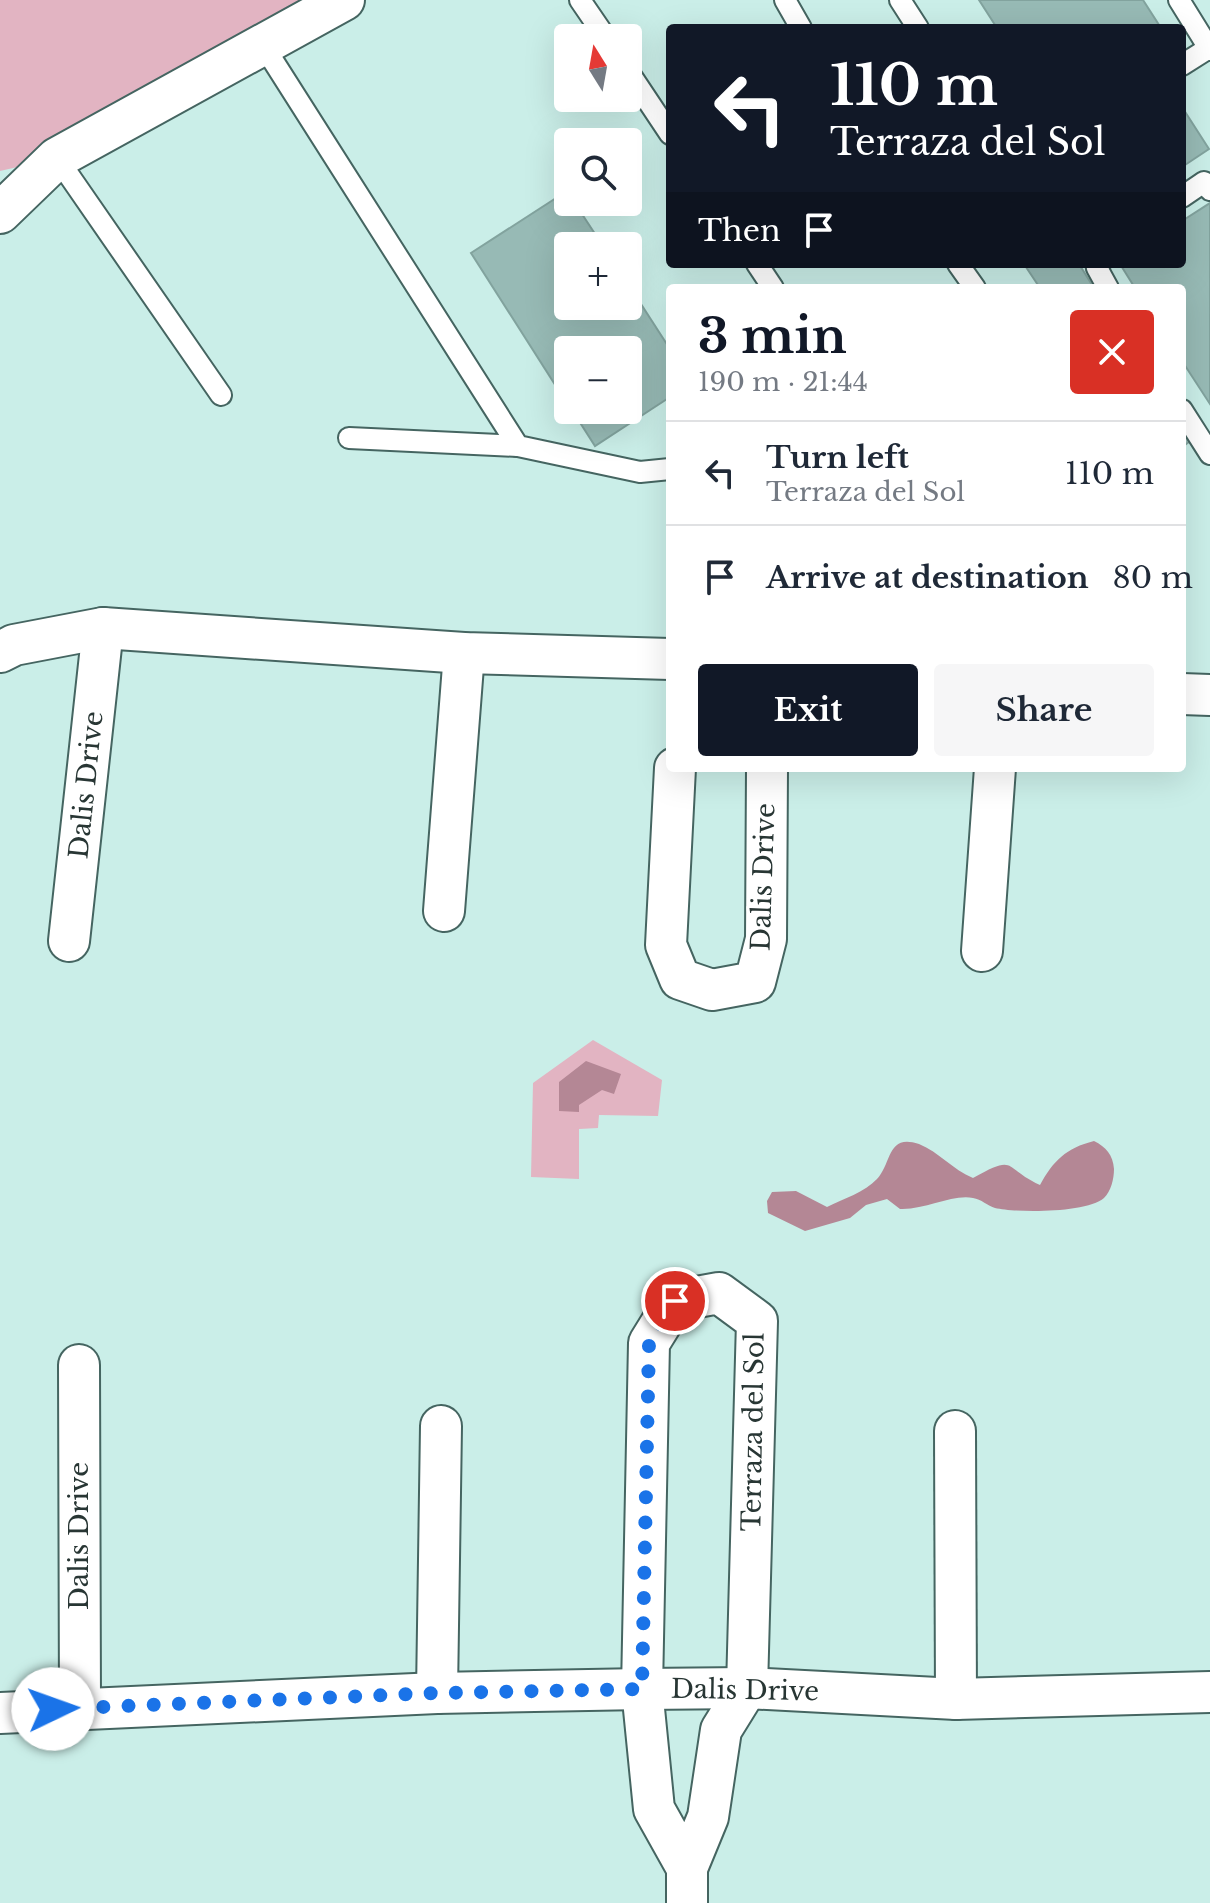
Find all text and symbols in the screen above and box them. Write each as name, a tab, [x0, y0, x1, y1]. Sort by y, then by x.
north arrow	[554, 24, 642, 112]
map controls	[554, 24, 642, 424]
text: 110 m	[830, 51, 998, 120]
icon: left	[698, 56, 802, 160]
text: Terraza del Sol	[830, 120, 1105, 165]
button: search	[554, 128, 642, 216]
icon: arrive	[797, 208, 841, 252]
text: Then	[698, 212, 781, 249]
button: +	[554, 232, 642, 320]
text: 3 min	[698, 306, 847, 366]
button: close	[1070, 310, 1154, 394]
button: −	[554, 336, 642, 424]
text: 190 m · 21:44	[698, 366, 868, 398]
text: Turn left	[766, 439, 909, 476]
icon: left	[698, 451, 742, 495]
text: 110 m	[1065, 455, 1154, 492]
text: Terraza del Sol	[766, 476, 965, 508]
icon: arrive	[698, 555, 742, 599]
text: Arrive at destination	[766, 559, 1089, 596]
text: 80 m	[1113, 559, 1193, 596]
button: Exit	[698, 664, 918, 756]
button: Share	[934, 664, 1154, 756]
street label: Dalis Drive	[62, 710, 110, 860]
street label: Dalis Drive	[744, 802, 782, 952]
pin	[641, 1267, 709, 1335]
icon: arrive	[653, 1279, 697, 1323]
street label: Terraza del Sol	[735, 1332, 771, 1532]
street label: Dalis Drive	[63, 1462, 95, 1610]
position arrow	[11, 1667, 95, 1751]
street label: Dalis Drive	[671, 1673, 819, 1707]

